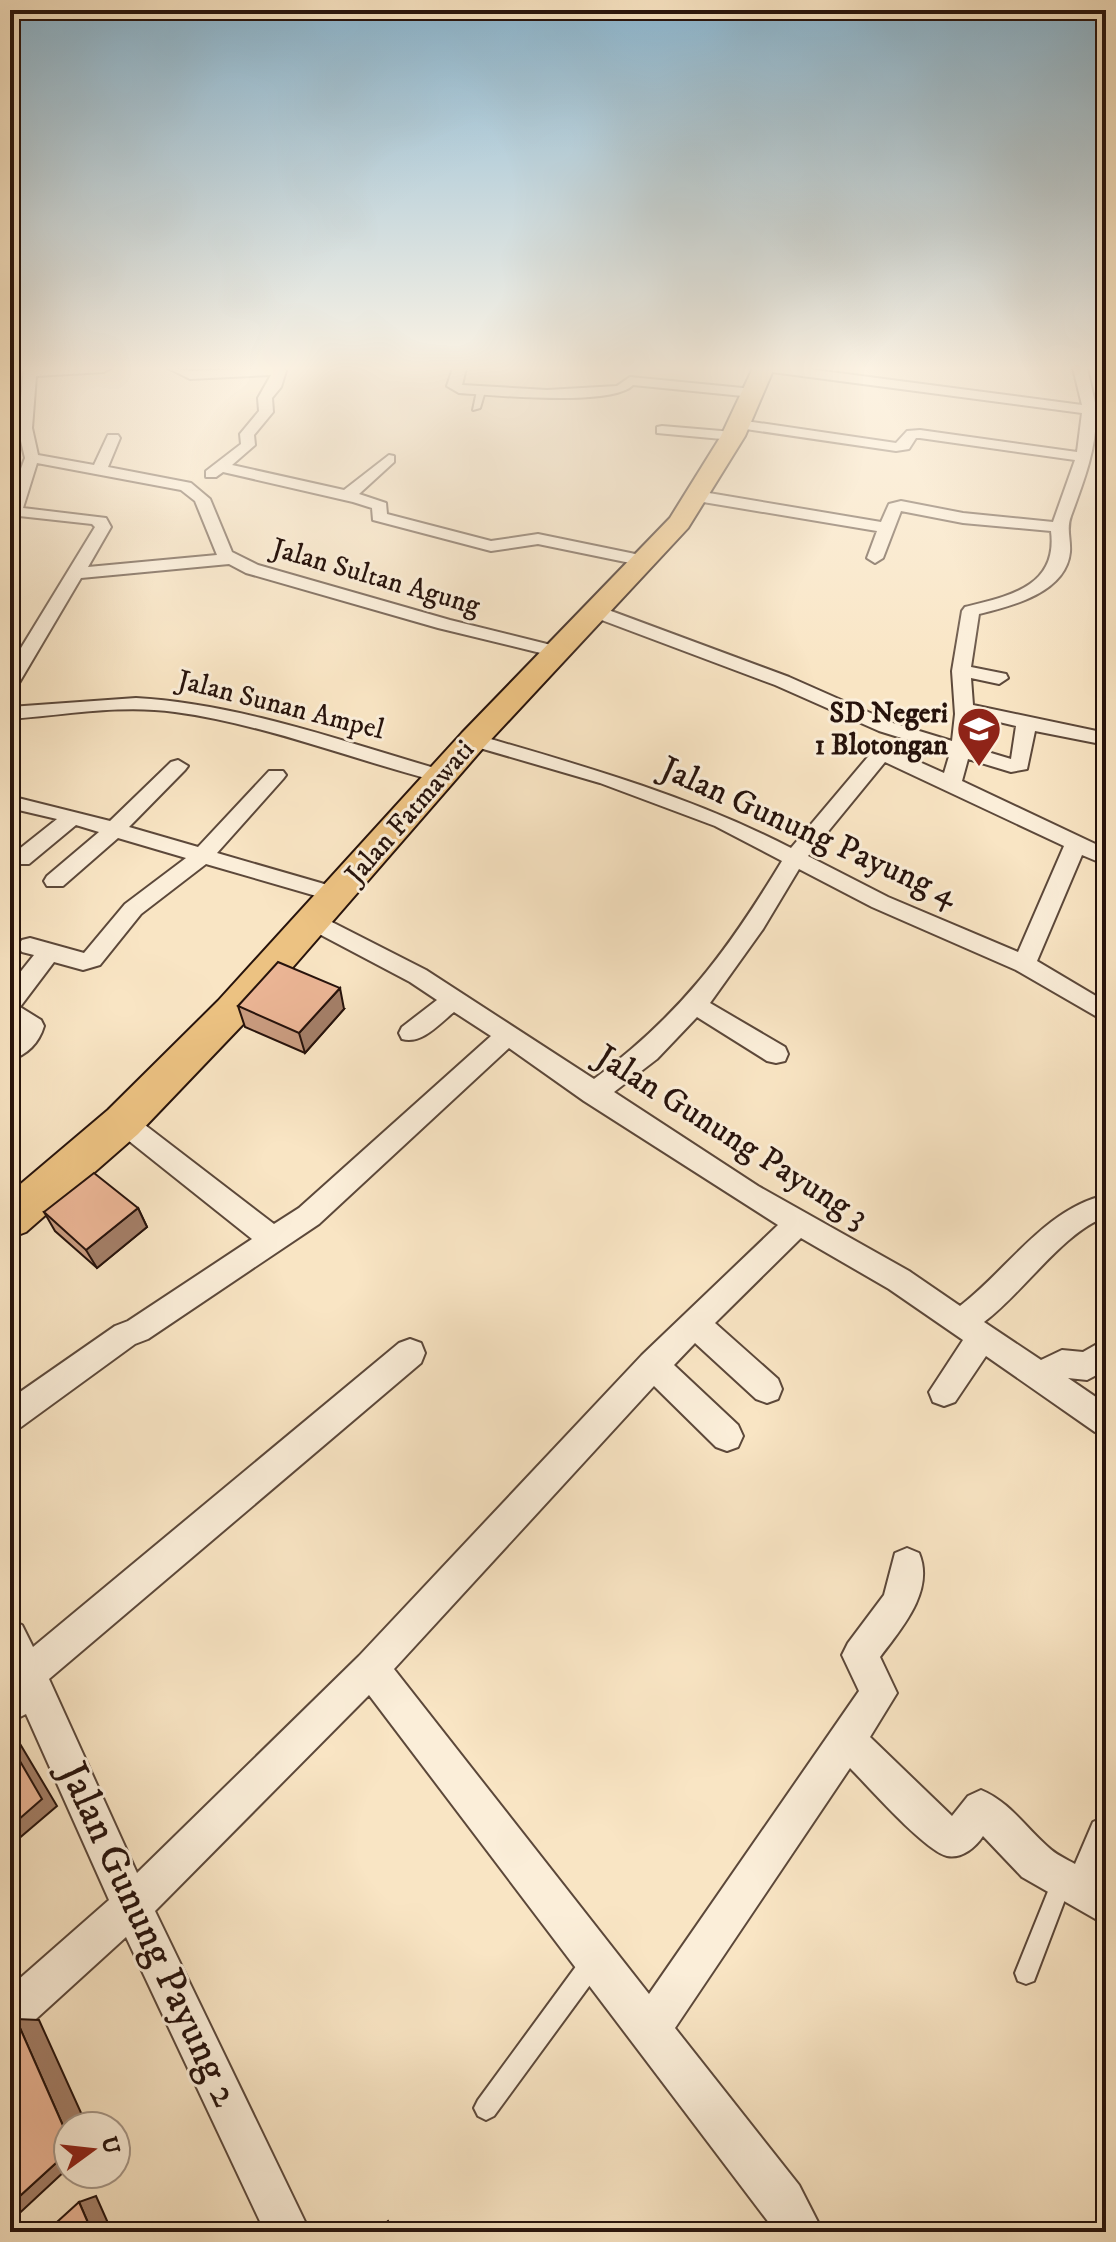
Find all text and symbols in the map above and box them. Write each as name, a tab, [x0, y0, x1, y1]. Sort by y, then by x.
street label: Jalan Sultan Agung	[265, 530, 484, 624]
street label: Jalan Sunan Ampel	[171, 662, 389, 748]
place label: SD Negeri 1 Blotongan	[815, 696, 948, 763]
school or university icon: SD Negeri 1 Blotongan	[955, 705, 1003, 768]
street label: Jalan Fatmawati	[336, 733, 482, 893]
street label: Jalan Gunung Payung 4	[651, 746, 965, 917]
street label: Jalan Gunung Payung 3	[585, 1034, 876, 1238]
street label: Jalan Gunung Payung 2	[45, 1751, 250, 2115]
north arrow	[52, 2110, 132, 2190]
text: U	[95, 2133, 125, 2157]

